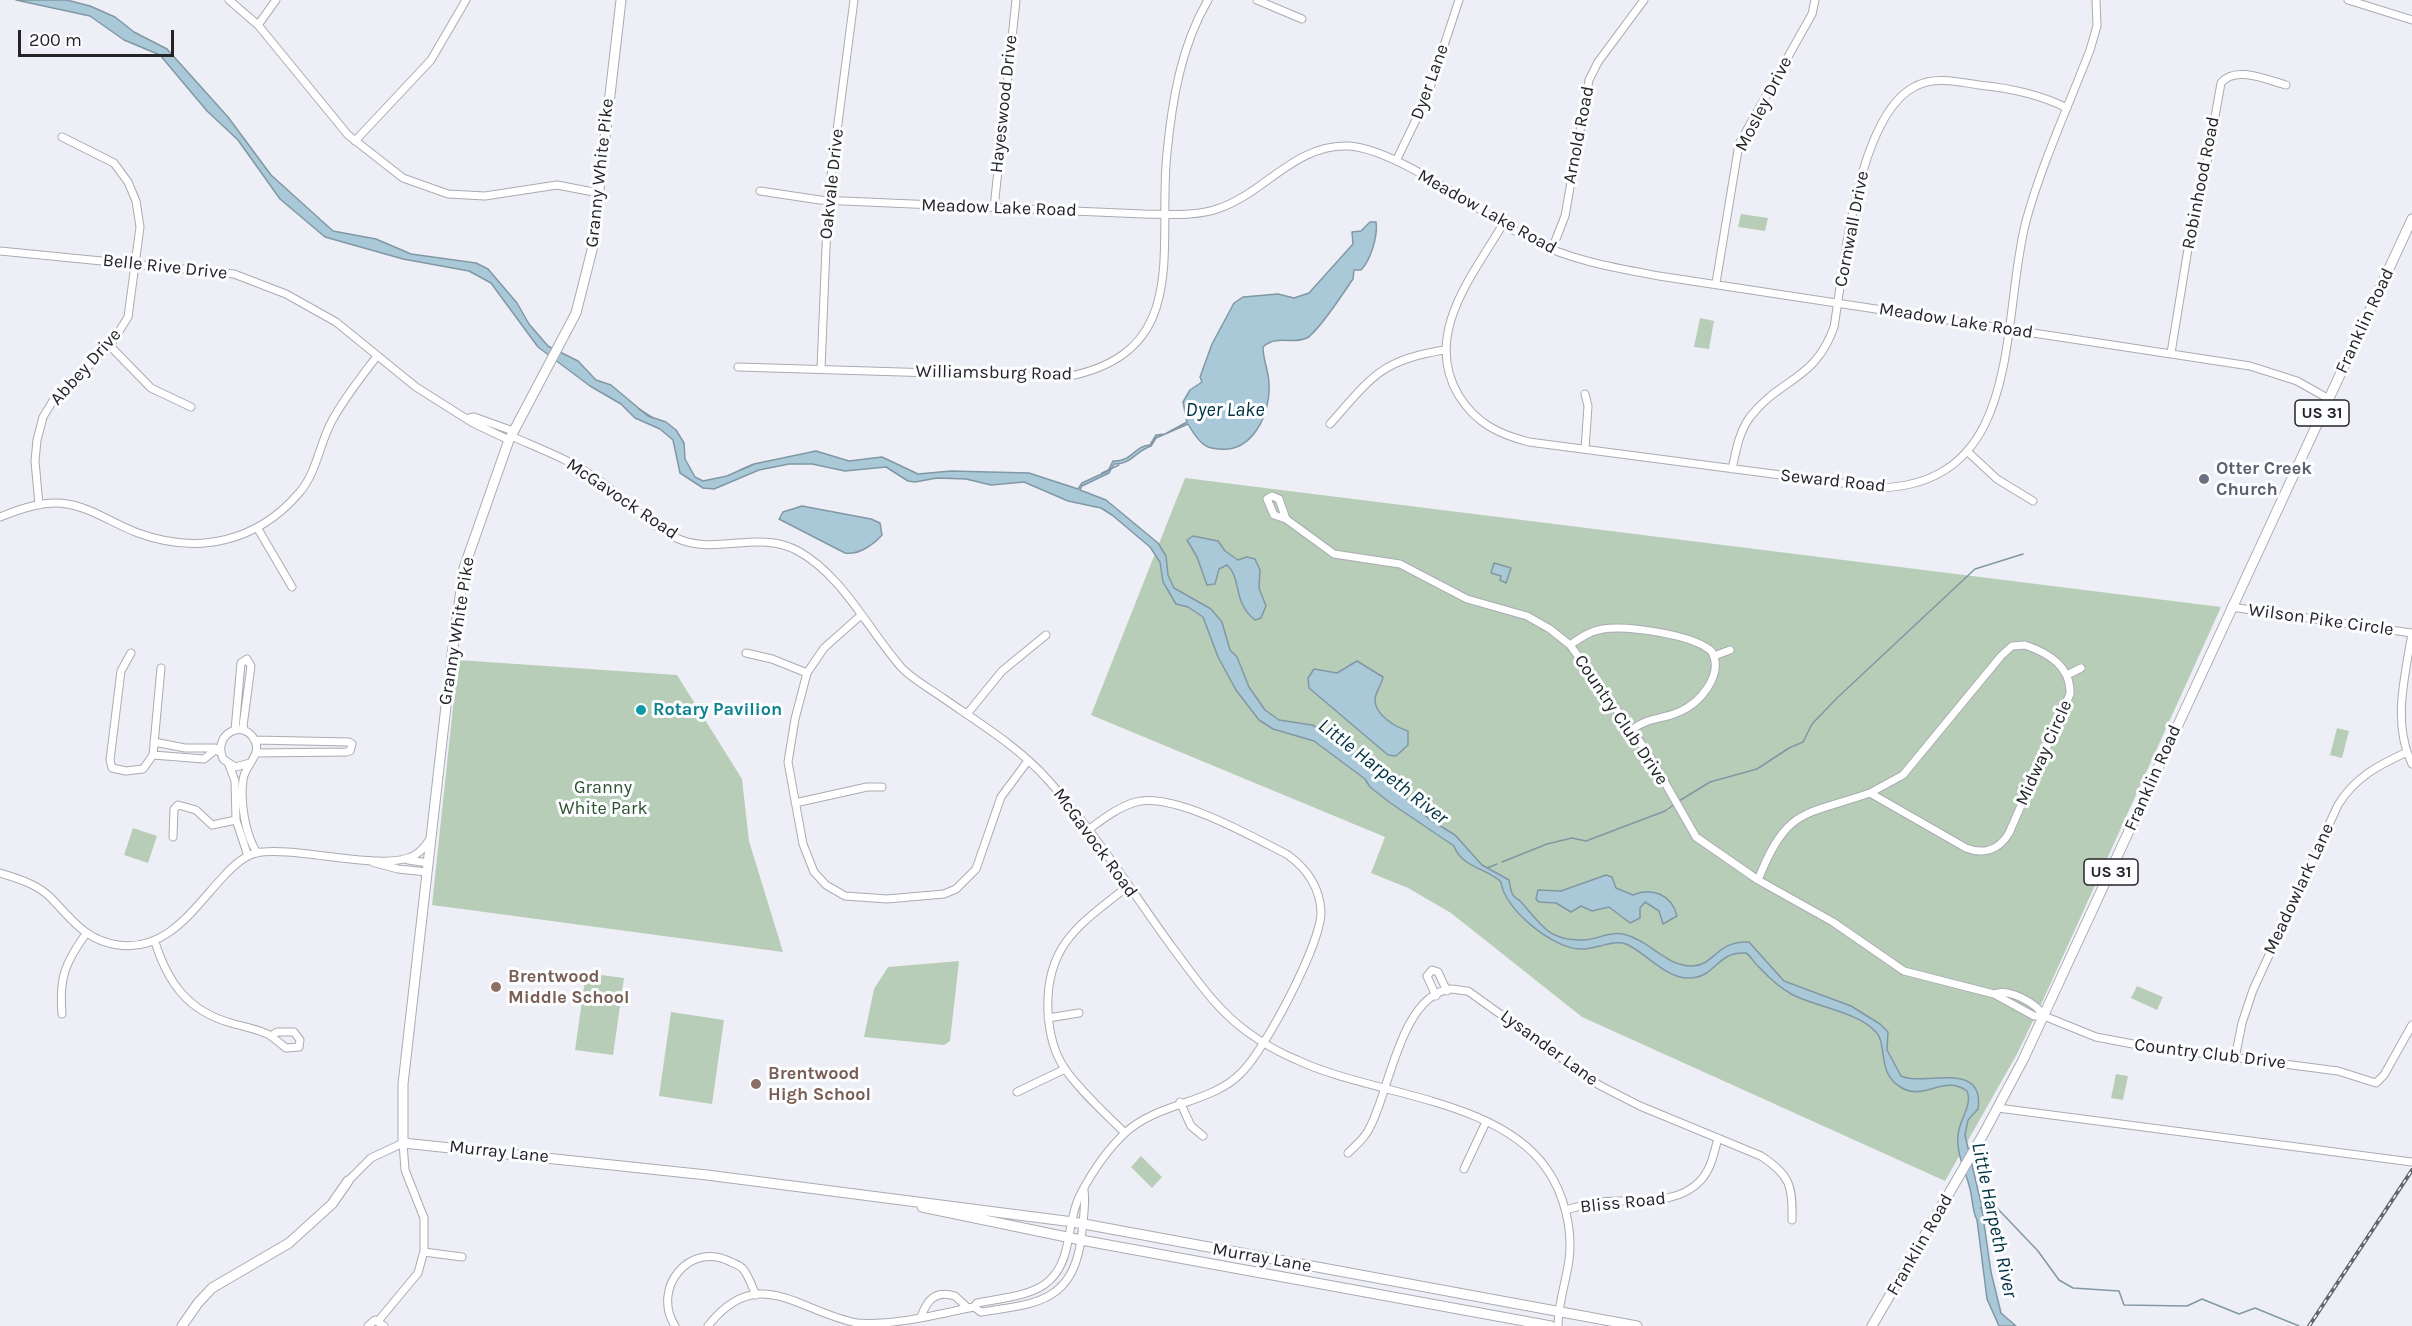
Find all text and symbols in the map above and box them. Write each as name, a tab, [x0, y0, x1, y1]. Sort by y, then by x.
scale bar	[21, 18, 177, 56]
text: 200 m	[29, 29, 82, 51]
street label: Hayeswood Drive	[986, 34, 1022, 174]
street label: Dyer Lane	[1406, 41, 1454, 123]
street label: Mosley Drive	[1731, 53, 1797, 155]
street label: Arnold Road	[1559, 84, 1599, 186]
street label: Granny White Pike	[581, 97, 619, 249]
street label: Robinhood Road	[2178, 115, 2224, 251]
street label: Oakvale Drive	[815, 128, 849, 240]
street label: Meadow Lake Road	[1414, 165, 1560, 259]
street label: Cornwall Drive	[1830, 169, 1874, 289]
street label: Meadow Lake Road	[921, 194, 1077, 222]
street label: Belle Rive Drive	[102, 250, 228, 284]
street label: Franklin Road	[2331, 265, 2399, 377]
street label: Meadow Lake Road	[1877, 298, 2035, 344]
street label: Abbey Drive	[46, 324, 126, 410]
street label: Williamsburg Road	[915, 361, 1073, 385]
water label: Dyer Lake	[1186, 398, 1264, 422]
road number: US 31	[2295, 400, 2349, 426]
street label: McGavock Road	[562, 454, 682, 544]
place label: Otter Creek Church	[2216, 458, 2312, 500]
street label: Seward Road	[1779, 465, 1887, 497]
marker: Otter Creek Church	[2197, 472, 2211, 486]
street label: Granny White Pike	[435, 555, 479, 707]
street label: Wilson Pike Circle	[2247, 599, 2395, 641]
street label: Country Club Drive	[1569, 651, 1673, 789]
street label: Midway Circle	[2011, 697, 2077, 809]
place label: Rotary Pavilion	[653, 699, 782, 721]
marker: Rotary Pavilion	[634, 703, 648, 717]
water label: Little Harpeth River	[1313, 714, 1453, 830]
street label: Franklin Road	[2120, 722, 2186, 834]
park label: Granny White Park	[558, 777, 648, 820]
street label: McGavock Road	[1048, 784, 1142, 902]
street label: Meadowlark Lane	[2259, 820, 2339, 958]
road number: US 31	[2084, 859, 2138, 885]
place label: Brentwood Middle School	[508, 966, 629, 1008]
marker: Brentwood Middle School	[489, 980, 503, 994]
street label: Lysander Lane	[1496, 1005, 1602, 1091]
street label: Country Club Drive	[2133, 1034, 2287, 1074]
place label: Brentwood High School	[768, 1063, 871, 1106]
marker: Brentwood High School	[749, 1077, 763, 1091]
street label: Murray Lane	[448, 1136, 550, 1168]
water label: Little Harpeth River	[1966, 1140, 2022, 1300]
street label: Bliss Road	[1579, 1188, 1667, 1218]
street label: Franklin Road	[1882, 1190, 1958, 1300]
street label: Murray Lane	[1211, 1239, 1313, 1277]

